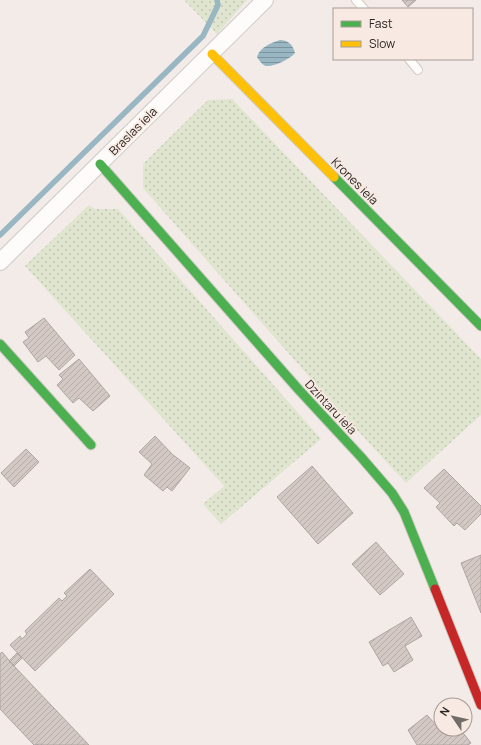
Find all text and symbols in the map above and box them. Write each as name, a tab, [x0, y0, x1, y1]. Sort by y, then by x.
legend	[333, 8, 473, 60]
text: Fast	[369, 15, 393, 32]
text: Slow	[369, 35, 395, 52]
street label: Braslas iela	[105, 103, 161, 159]
street label: Krones iela	[328, 154, 382, 208]
street label: Dzintaru iela	[301, 376, 361, 438]
north arrow	[433, 697, 473, 737]
text: N	[436, 704, 453, 719]

